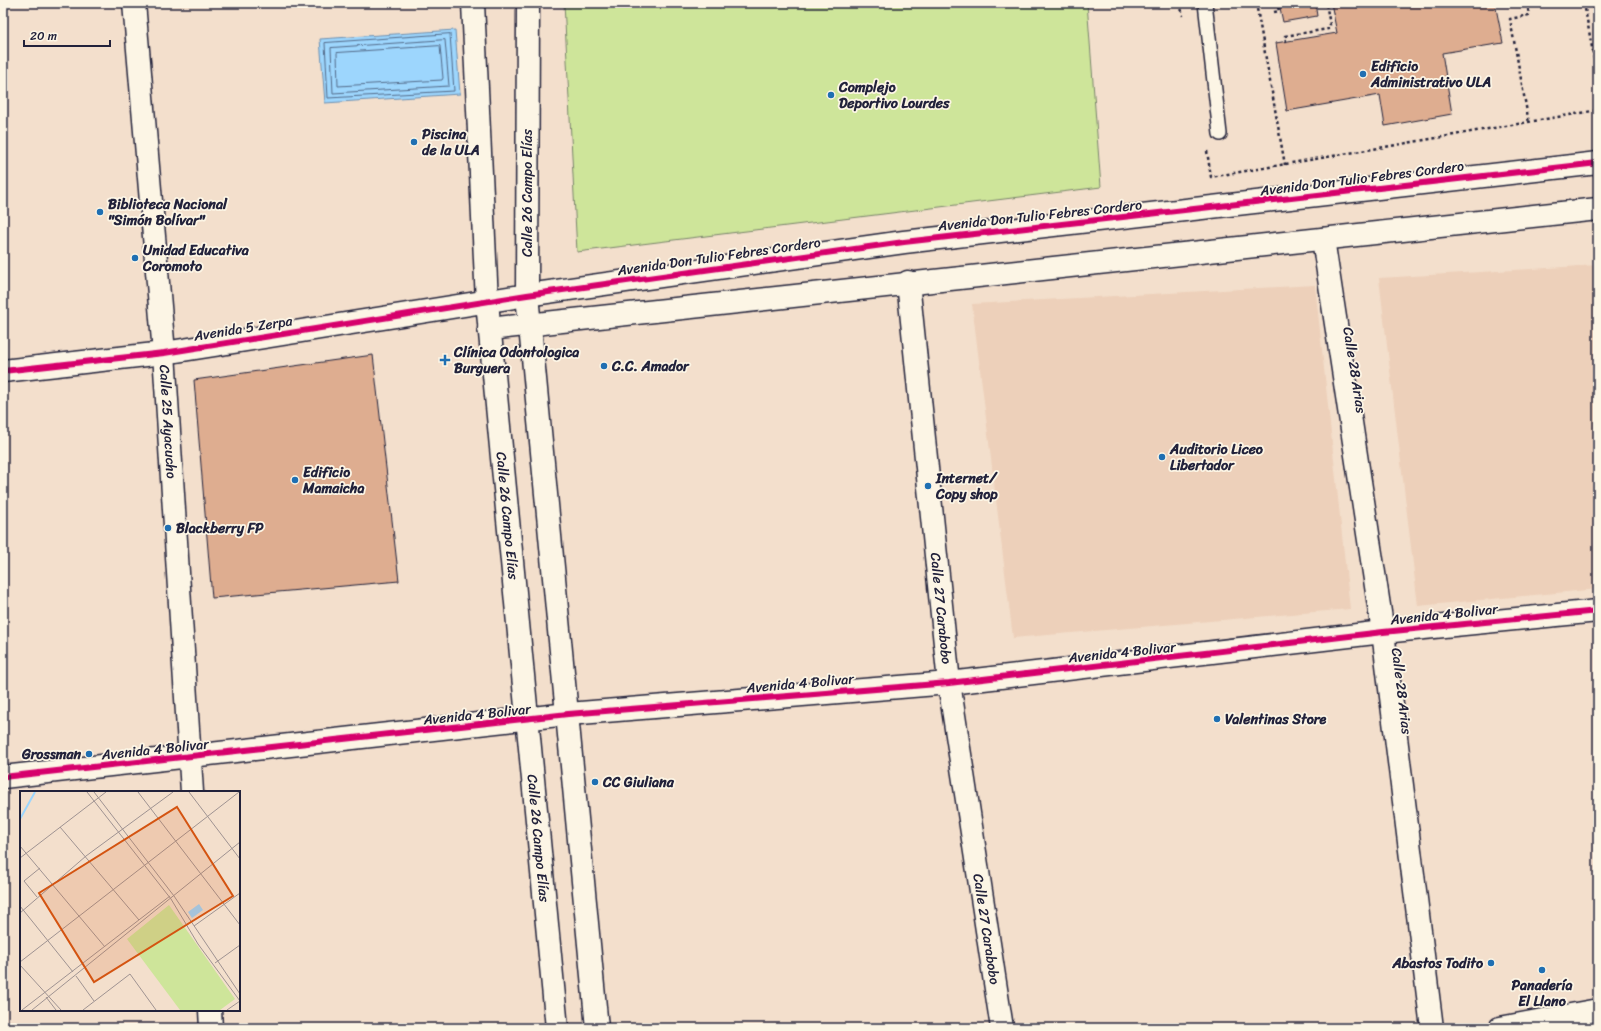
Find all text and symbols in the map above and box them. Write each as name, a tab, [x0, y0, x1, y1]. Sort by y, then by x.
scale bar	[24, 22, 110, 48]
text: 20 m	[30, 25, 57, 47]
place label: Edificio Administrativo ULA	[1370, 54, 1491, 95]
marker: Edificio Administrativo ULA	[1358, 69, 1368, 79]
place label: Complejo Deportivo Lourdes	[838, 75, 950, 116]
marker: Complejo Deportivo Lourdes	[826, 90, 836, 100]
place label: Piscina de la ULA	[422, 122, 480, 163]
street label: Calle 26 Campo Elías	[515, 128, 540, 257]
marker: Piscina de la ULA	[409, 137, 419, 147]
street label: Avenida Don Tulio Febres Cordero	[1258, 154, 1465, 204]
place label: Biblioteca Nacional "Simón Bolívar"	[108, 192, 228, 233]
street label: Avenida Don Tulio Febres Cordero	[936, 192, 1143, 239]
marker: Biblioteca Nacional "Simón Bolívar"	[95, 207, 105, 217]
street label: Avenida Don Tulio Febres Cordero	[615, 230, 822, 283]
place label: Unidad Educativa Coromoto	[142, 238, 250, 279]
marker: Unidad Educativa Coromoto	[130, 253, 140, 263]
street label: Avenida 5 Zerpa	[191, 308, 295, 349]
street label: Calle 28 Arias	[1335, 325, 1374, 416]
place label: Clínica Odontologica Burguera	[453, 340, 579, 381]
marker: Clínica Odontologica Burguera	[439, 354, 451, 366]
place label: C.C. Amador	[611, 354, 690, 379]
marker: C.C. Amador	[599, 361, 609, 371]
street label: Calle 25 Ayacucho	[152, 364, 184, 479]
place label: Auditorio Liceo Libertador	[1169, 437, 1264, 478]
street label: Calle 26 Campo Elías	[489, 451, 526, 581]
marker: Auditorio Liceo Libertador	[1157, 452, 1167, 462]
place label: Edificio Mamaicha	[302, 460, 364, 501]
place label: Internet/ Copy shop	[935, 466, 998, 507]
marker: Edificio Mamaicha	[290, 475, 300, 485]
marker: Internet/ Copy shop	[923, 481, 933, 491]
place label: Blackberry FP	[176, 516, 264, 541]
marker: Blackberry FP	[163, 523, 173, 533]
street label: Calle 27 Carabobo	[923, 551, 959, 665]
street label: Avenida 4 Bolivar	[1388, 596, 1500, 633]
street label: Avenida 4 Bolivar	[1066, 634, 1178, 671]
street label: Calle 28 Arias	[1384, 646, 1419, 736]
street label: Avenida 4 Bolivar	[744, 666, 856, 701]
street label: Avenida 4 Bolivar	[421, 696, 533, 733]
place label: Valentinas Store	[1225, 707, 1327, 732]
marker: Valentinas Store	[1212, 714, 1222, 724]
street label: Avenida 4 Bolivar	[99, 731, 211, 768]
place label: Grossman	[21, 742, 81, 767]
marker: Grossman	[84, 749, 94, 759]
place label: CC Giuliana	[602, 770, 675, 795]
street label: Calle 26 Campo Elías	[520, 773, 557, 904]
marker: CC Giuliana	[590, 777, 600, 787]
inset map	[20, 791, 240, 1011]
street label: Calle 27 Carabobo	[965, 872, 1007, 986]
place label: Abastos Todito	[1391, 951, 1484, 976]
marker: Abastos Todito	[1486, 958, 1496, 968]
marker: Panadería El Llano	[1537, 965, 1547, 975]
place label: Panadería El Llano	[1512, 973, 1572, 1014]

